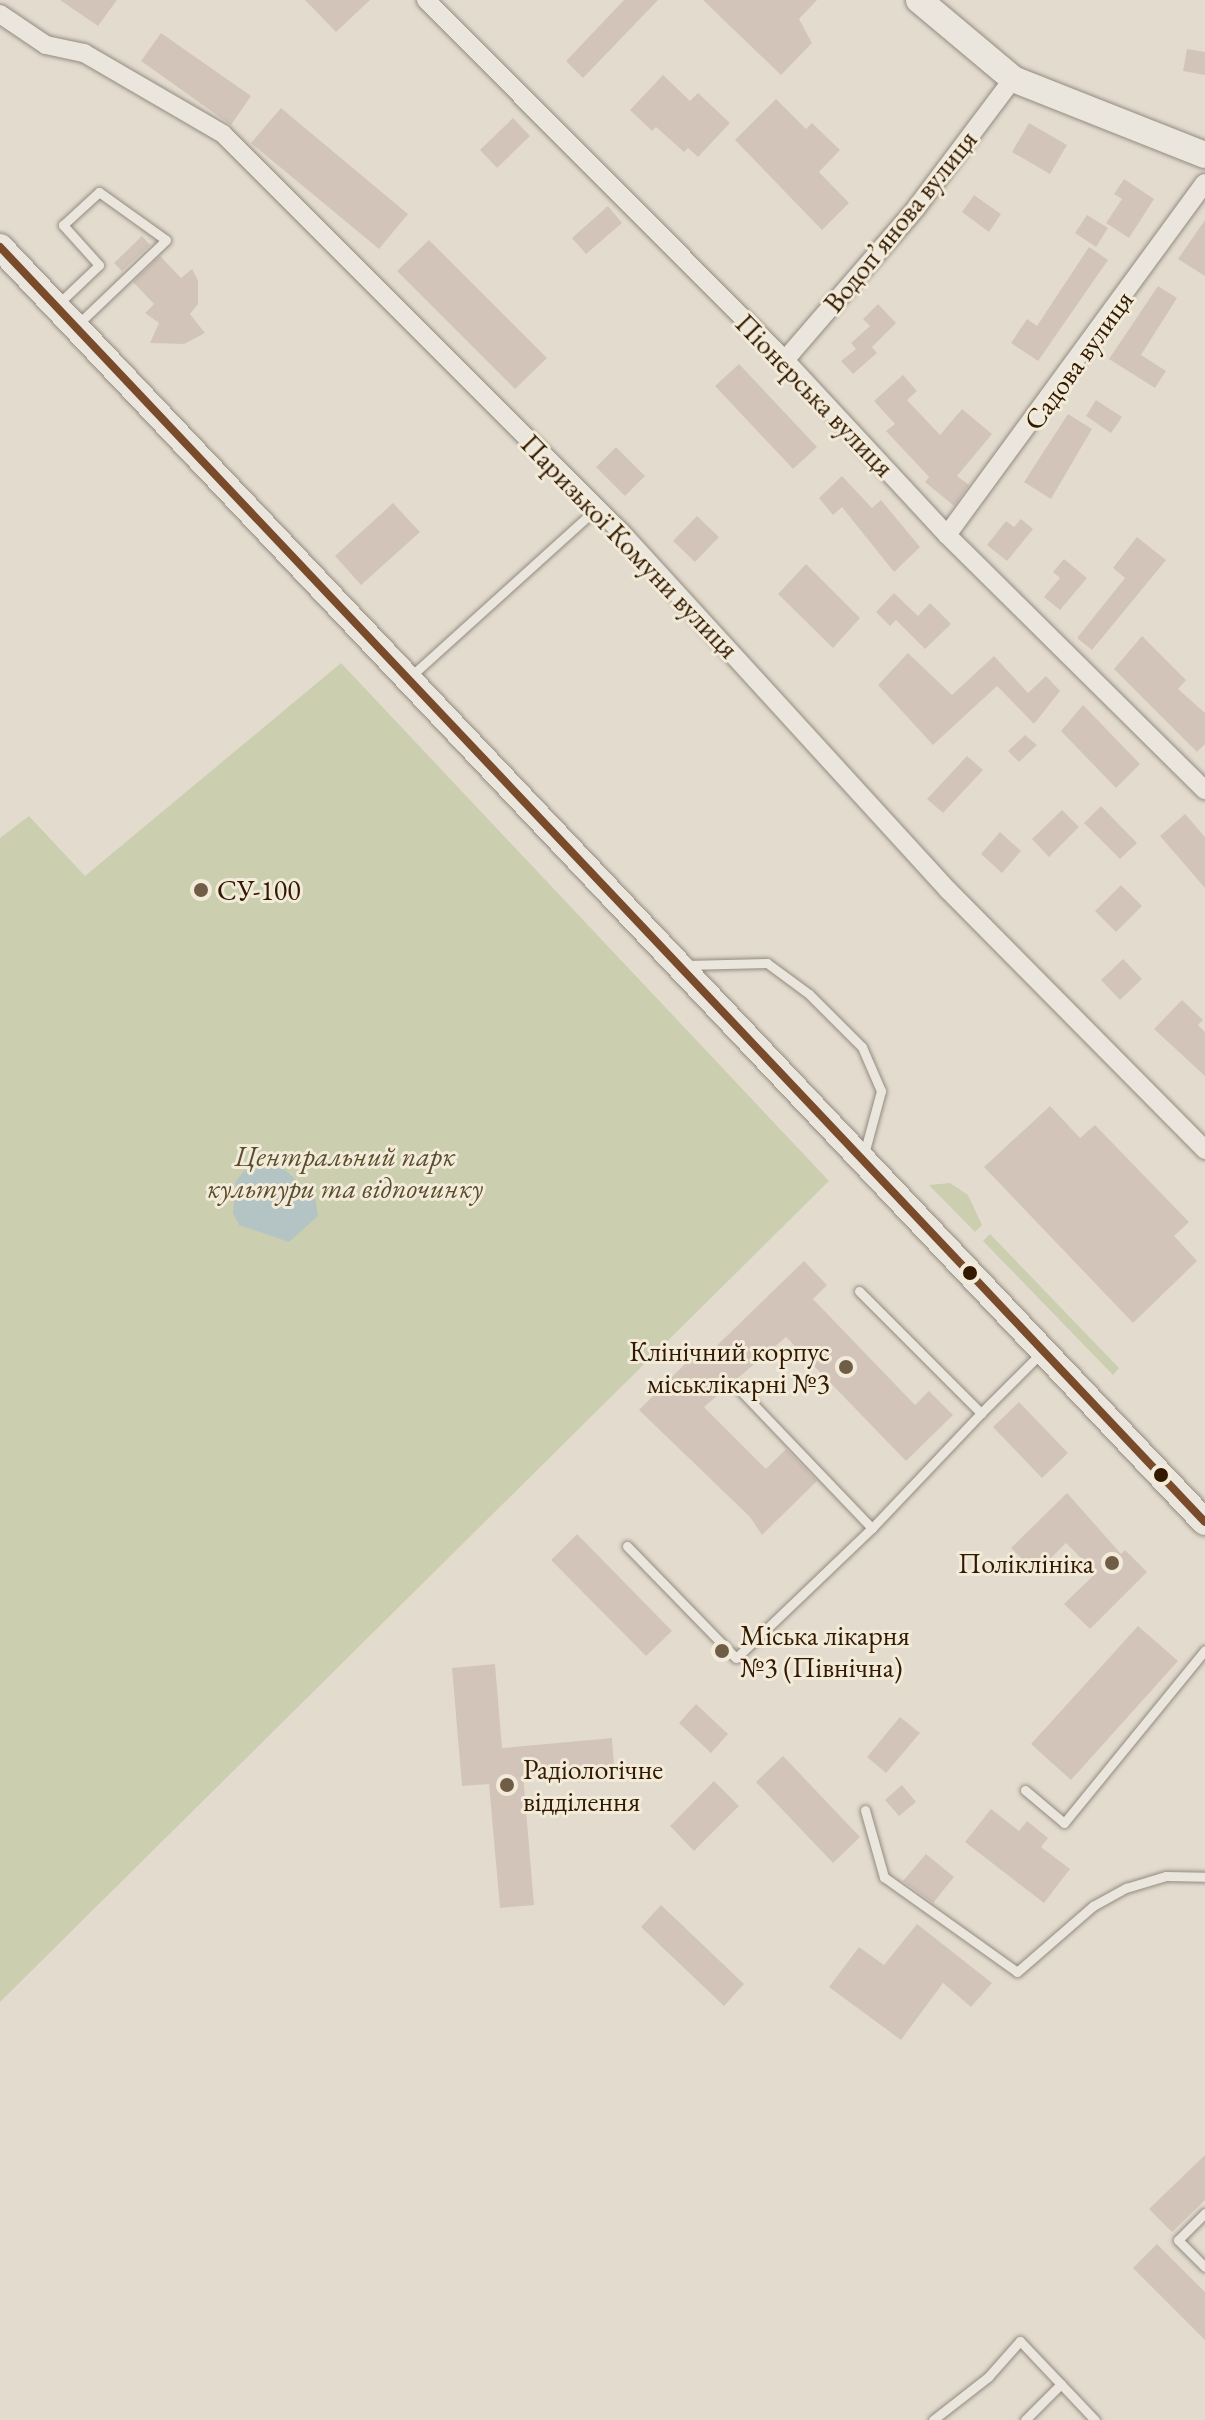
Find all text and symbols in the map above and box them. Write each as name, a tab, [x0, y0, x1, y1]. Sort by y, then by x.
street label: Водоп’янова вулиця	[816, 123, 984, 319]
street label: Садова вулиця	[1016, 284, 1140, 436]
street label: Піонерська вулиця	[729, 306, 901, 484]
street label: Паризької Комуни вулиця	[514, 427, 746, 665]
place label: СУ-100	[217, 873, 301, 907]
marker: СУ-100	[192, 881, 210, 899]
park label: Центральний парк культури та відпочинку	[207, 1139, 483, 1205]
unlabelled marker	[962, 1265, 978, 1281]
place label: Клінічний корпус міськлікарні №3	[629, 1334, 830, 1400]
marker: Клінічний корпус міськлікарні №3	[837, 1358, 855, 1376]
unlabelled marker	[1153, 1467, 1169, 1483]
place label: Поліклініка	[958, 1546, 1094, 1580]
marker: Поліклініка	[1101, 1552, 1123, 1574]
place label: Міська лікарня №3 (Північна)	[740, 1618, 910, 1684]
marker: Міська лікарня №3 (Північна)	[711, 1640, 733, 1662]
place label: Радіологічне відділення	[523, 1752, 663, 1818]
marker: Радіологічне відділення	[498, 1776, 516, 1794]

